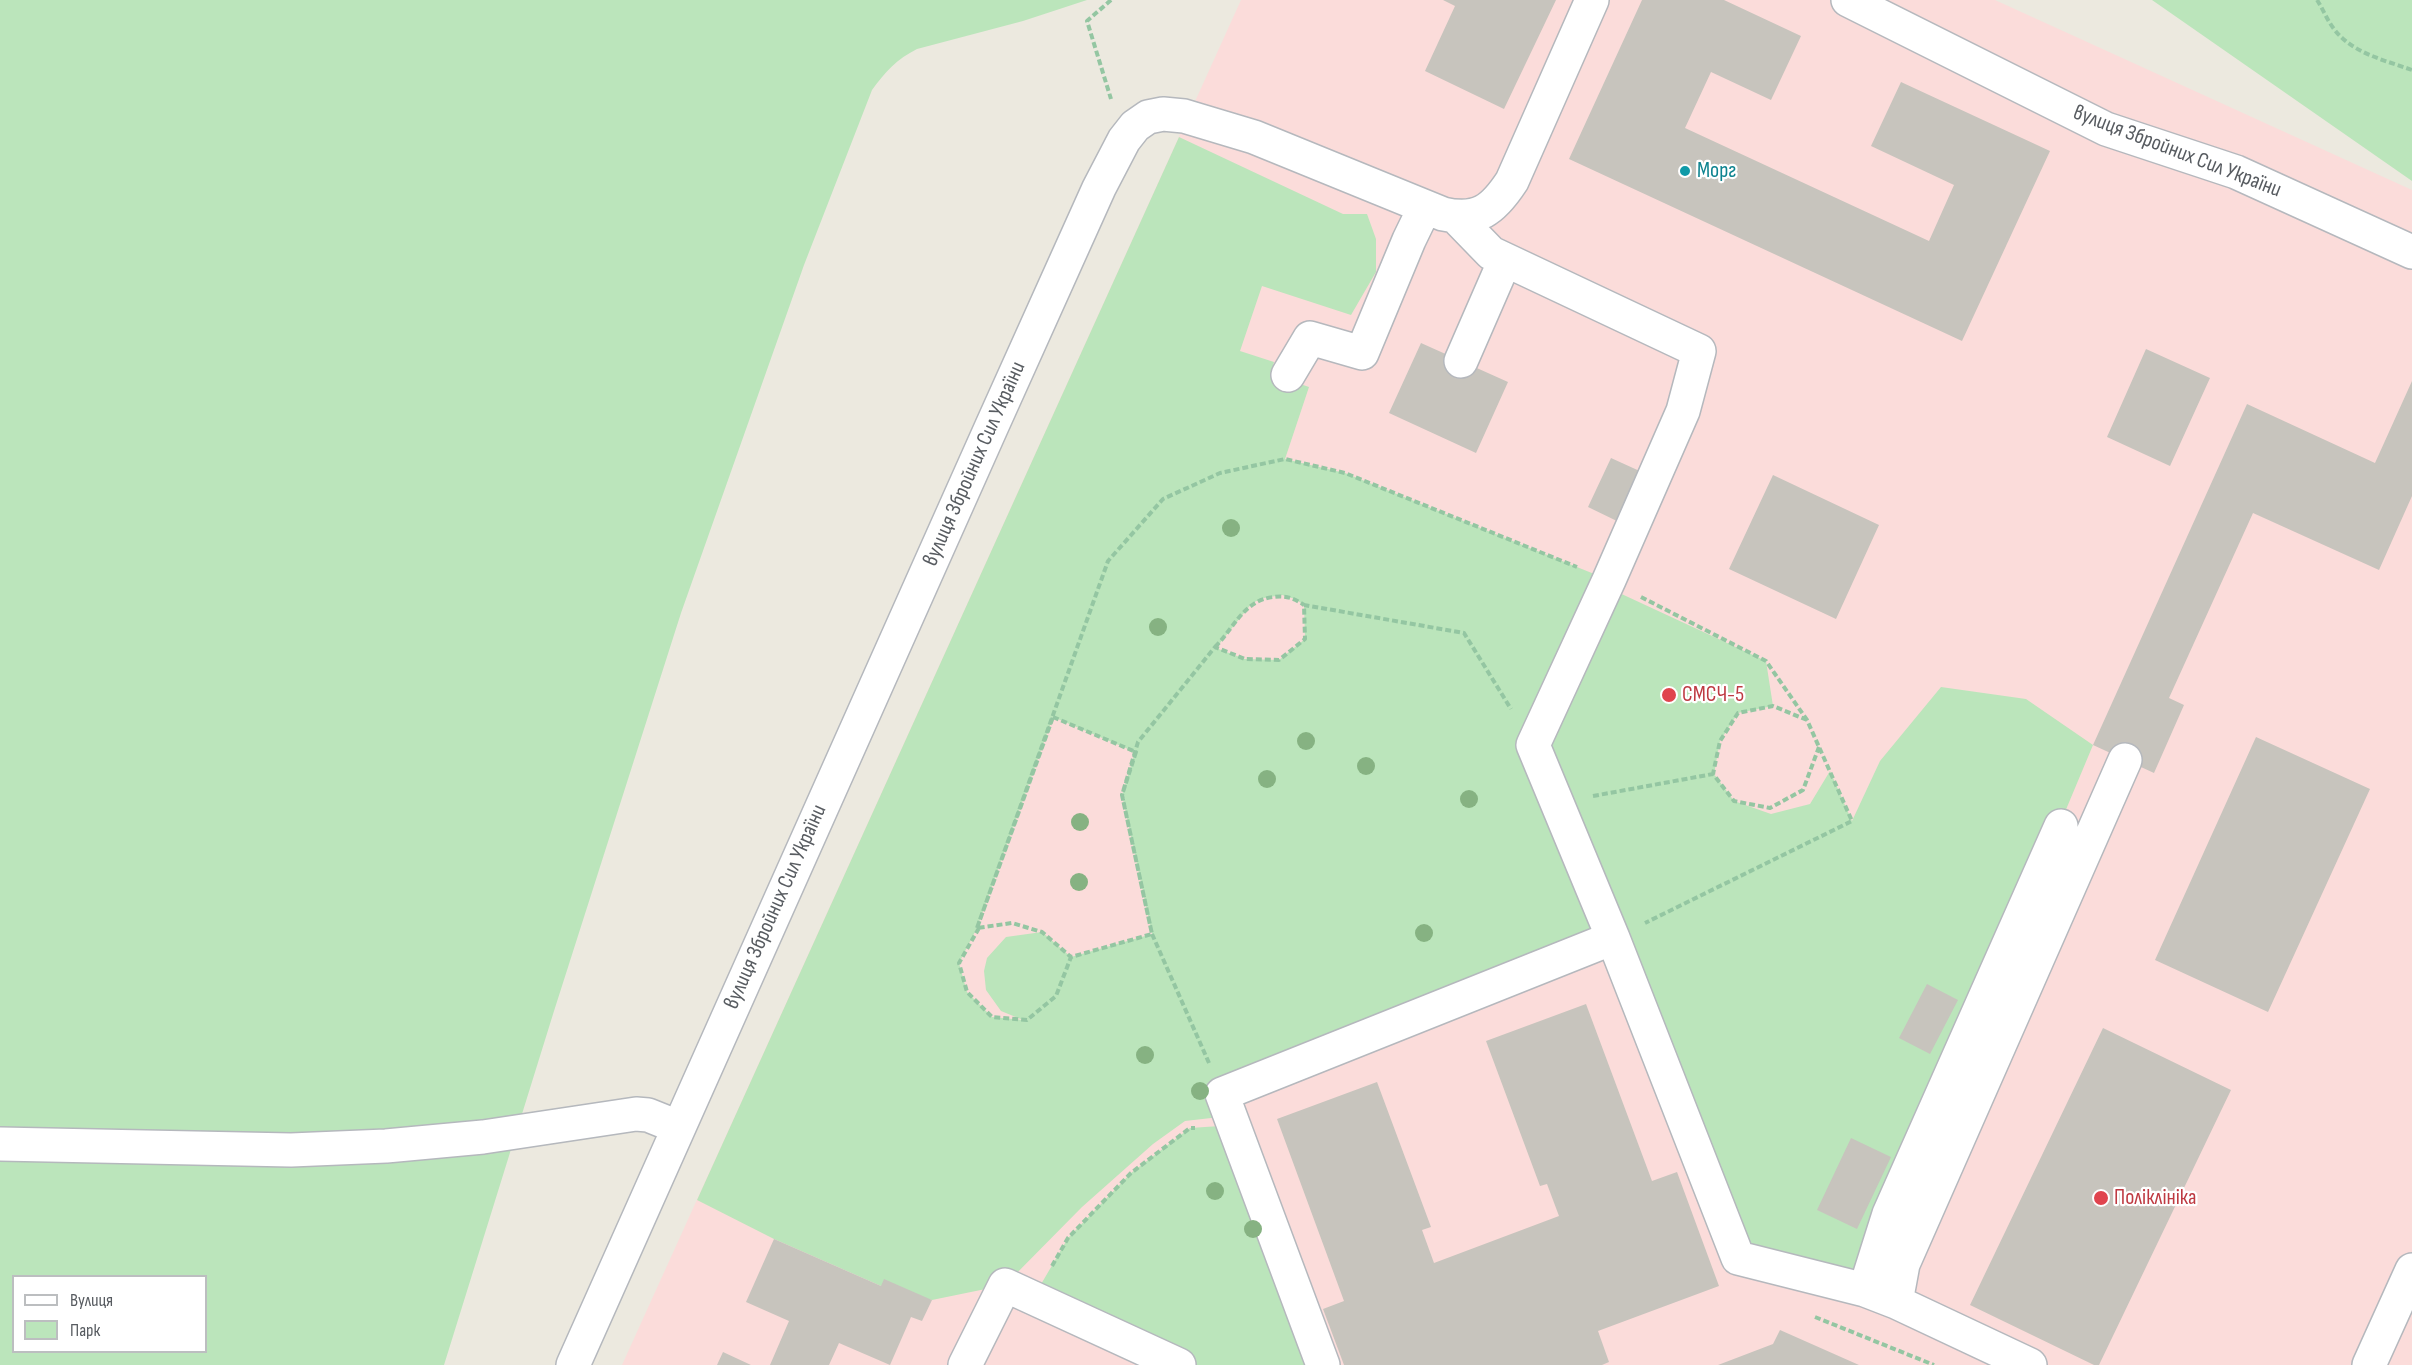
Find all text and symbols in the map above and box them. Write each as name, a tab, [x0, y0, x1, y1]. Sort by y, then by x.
street label: вулиця Збройних Сил України	[2069, 100, 2285, 204]
place label: Морг	[1697, 158, 1736, 184]
marker: Морг	[1678, 164, 1692, 178]
street label: вулиця Збройних Сил України	[918, 358, 1032, 570]
place label: СМСЧ-5	[1682, 682, 1744, 708]
marker: СМСЧ-5	[1660, 686, 1678, 704]
street label: вулиця Збройних Сил України	[719, 801, 833, 1013]
place label: Поліклініка	[2114, 1185, 2196, 1211]
marker: Поліклініка	[2092, 1189, 2110, 1207]
legend	[12, 1275, 207, 1353]
text: Вулиця	[70, 1290, 113, 1311]
text: Парк	[70, 1320, 100, 1341]

